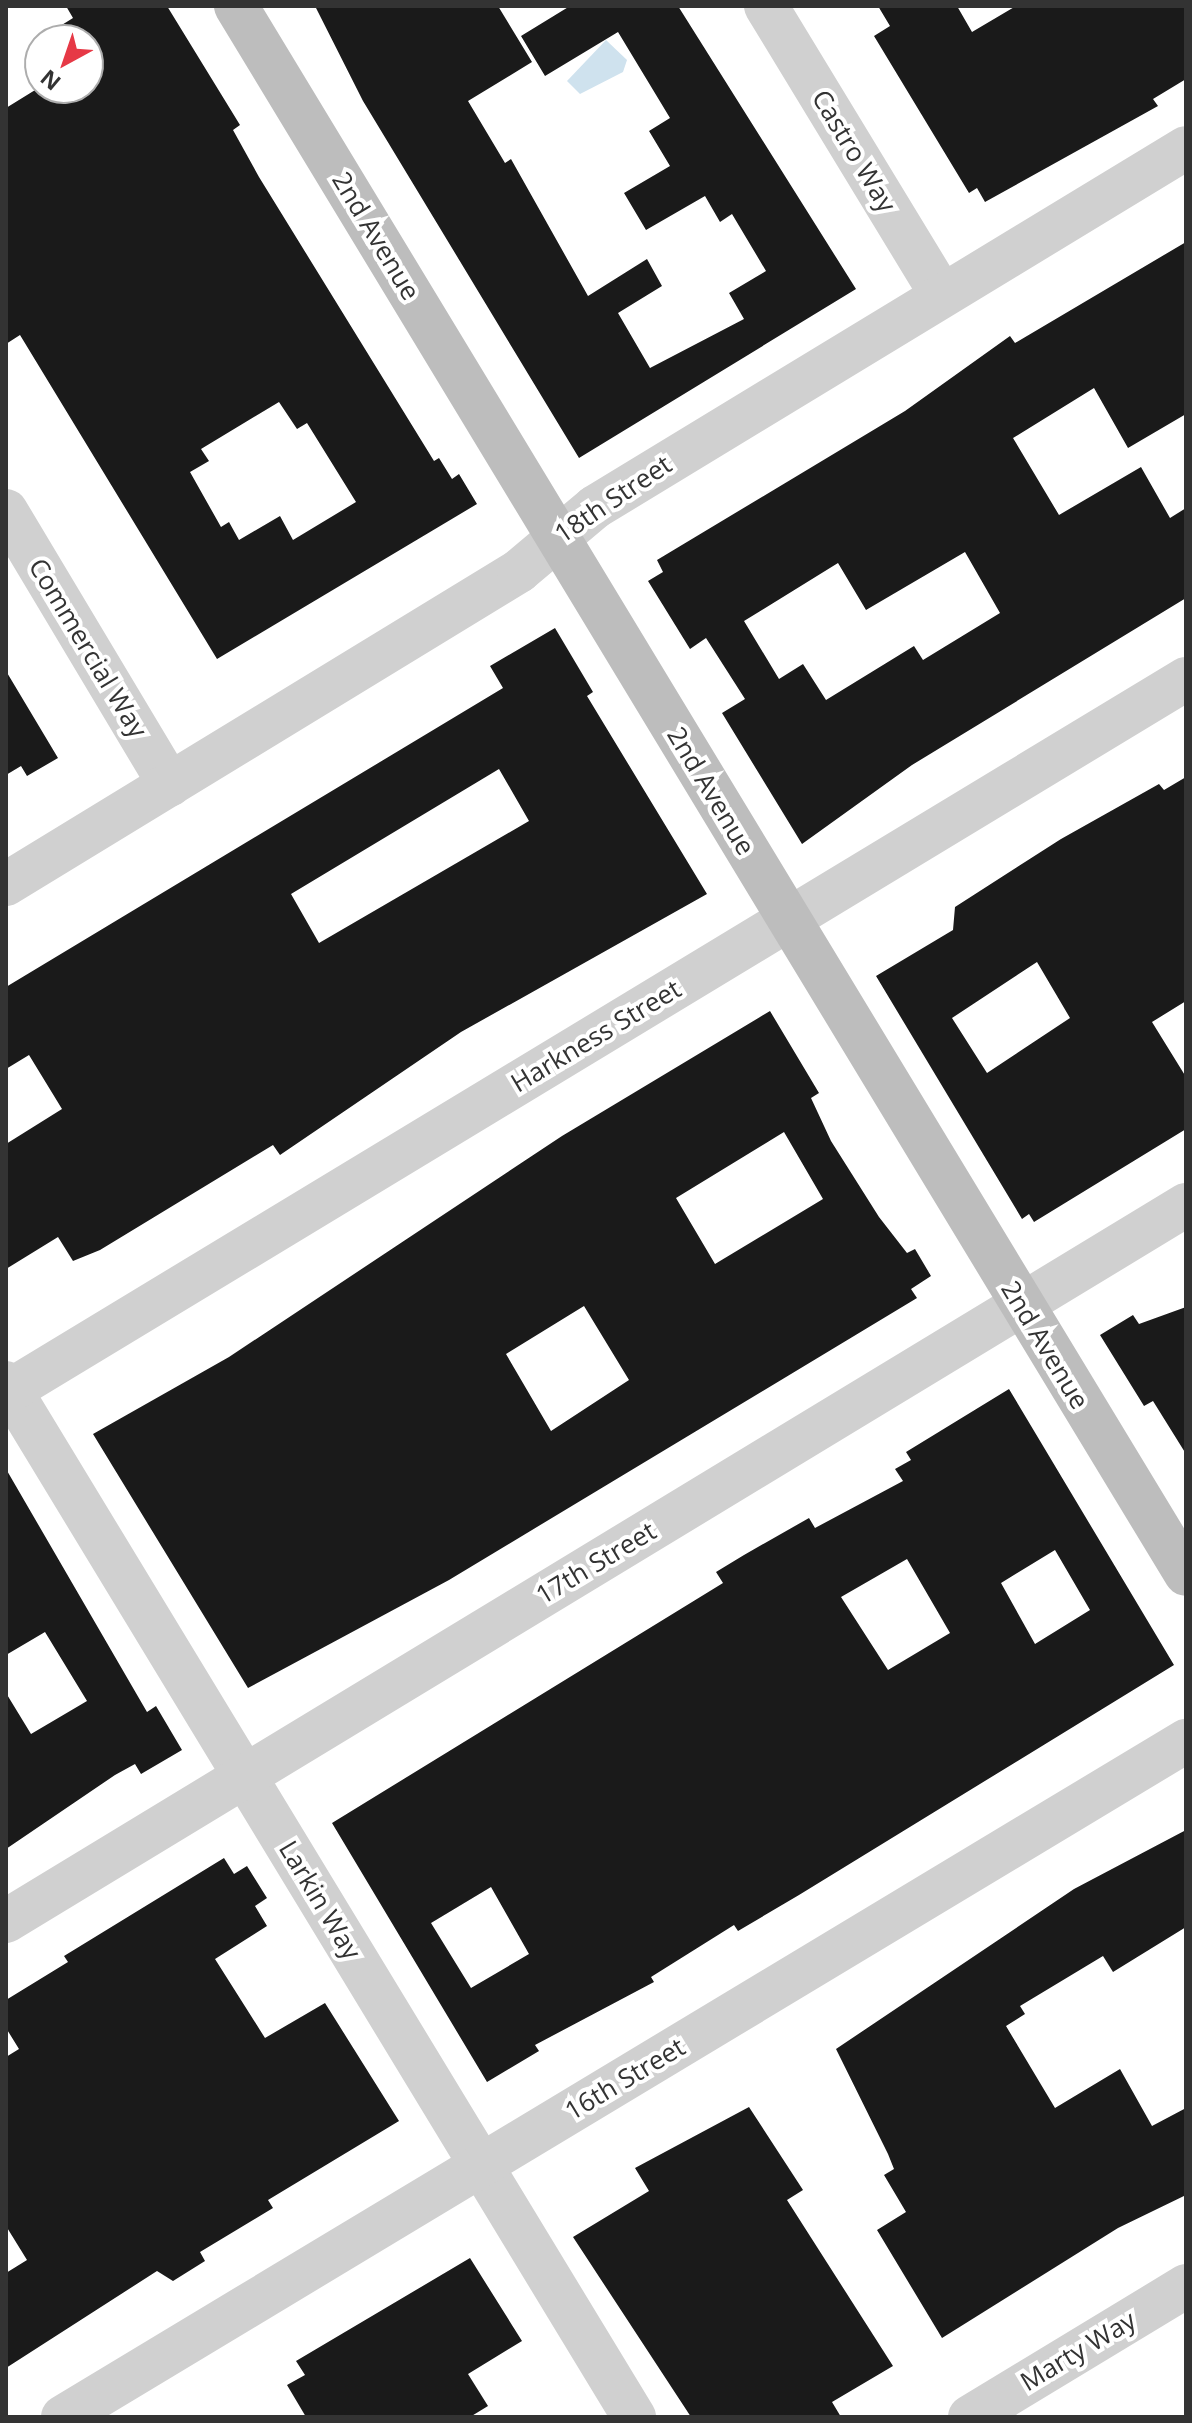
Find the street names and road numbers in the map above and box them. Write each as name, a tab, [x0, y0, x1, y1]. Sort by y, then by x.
street label: Castro Way	[805, 84, 903, 218]
street label: 2nd Avenue	[326, 166, 426, 306]
street label: 18th Street	[549, 449, 677, 549]
street label: Commercial Way	[22, 553, 154, 743]
street label: 2nd Avenue	[661, 721, 761, 861]
street label: Harkness Street	[505, 973, 687, 1099]
street label: 2nd Avenue	[995, 1275, 1095, 1415]
street label: 17th Street	[530, 1515, 662, 1611]
street label: Larkin Way	[272, 1835, 368, 1965]
street label: 16th Street	[559, 2031, 691, 2127]
street label: Marty Way	[1015, 2304, 1141, 2398]

